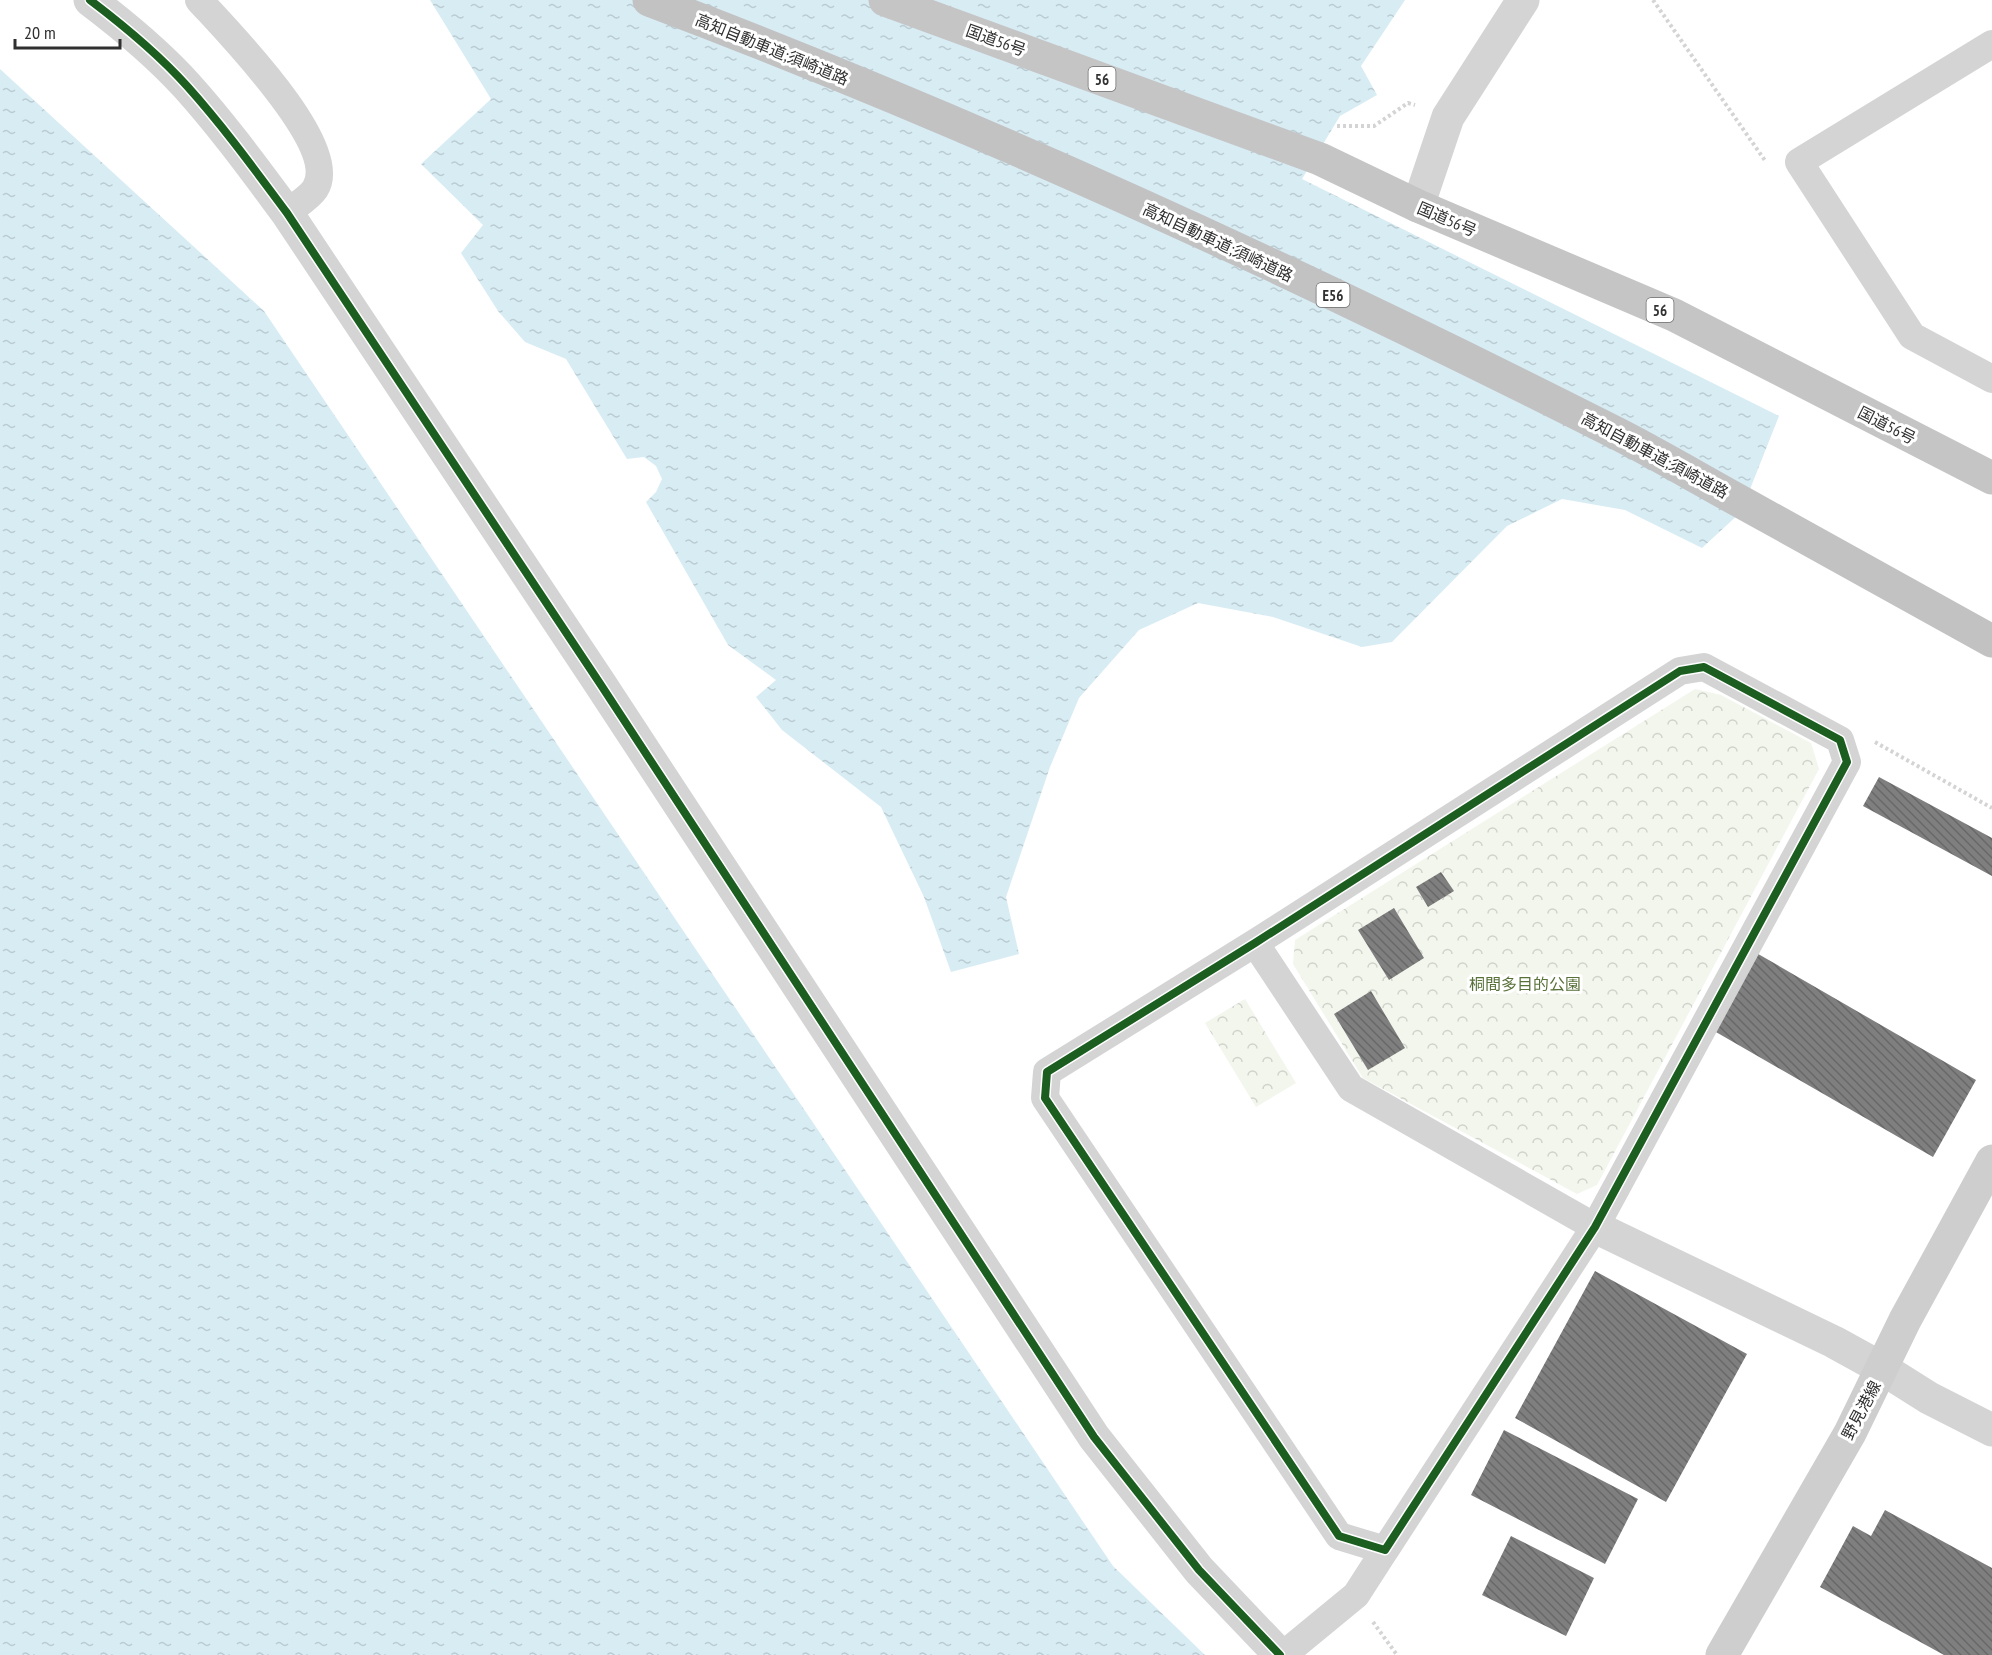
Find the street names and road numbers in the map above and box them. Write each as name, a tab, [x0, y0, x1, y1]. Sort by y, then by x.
street label: 高知自動車道;須崎道路	[692, 9, 852, 89]
street label: 国道56号	[963, 20, 1029, 60]
road number: 56	[1088, 67, 1116, 91]
street label: 高知自動車道;須崎道路	[1140, 198, 1296, 286]
street label: 国道56号	[1414, 198, 1480, 240]
road number: E56	[1316, 283, 1350, 307]
road number: 56	[1646, 298, 1674, 322]
street label: 国道56号	[1855, 402, 1919, 448]
street label: 高知自動車道;須崎道路	[1578, 408, 1732, 502]
street label: 野見港線	[1837, 1377, 1885, 1443]

